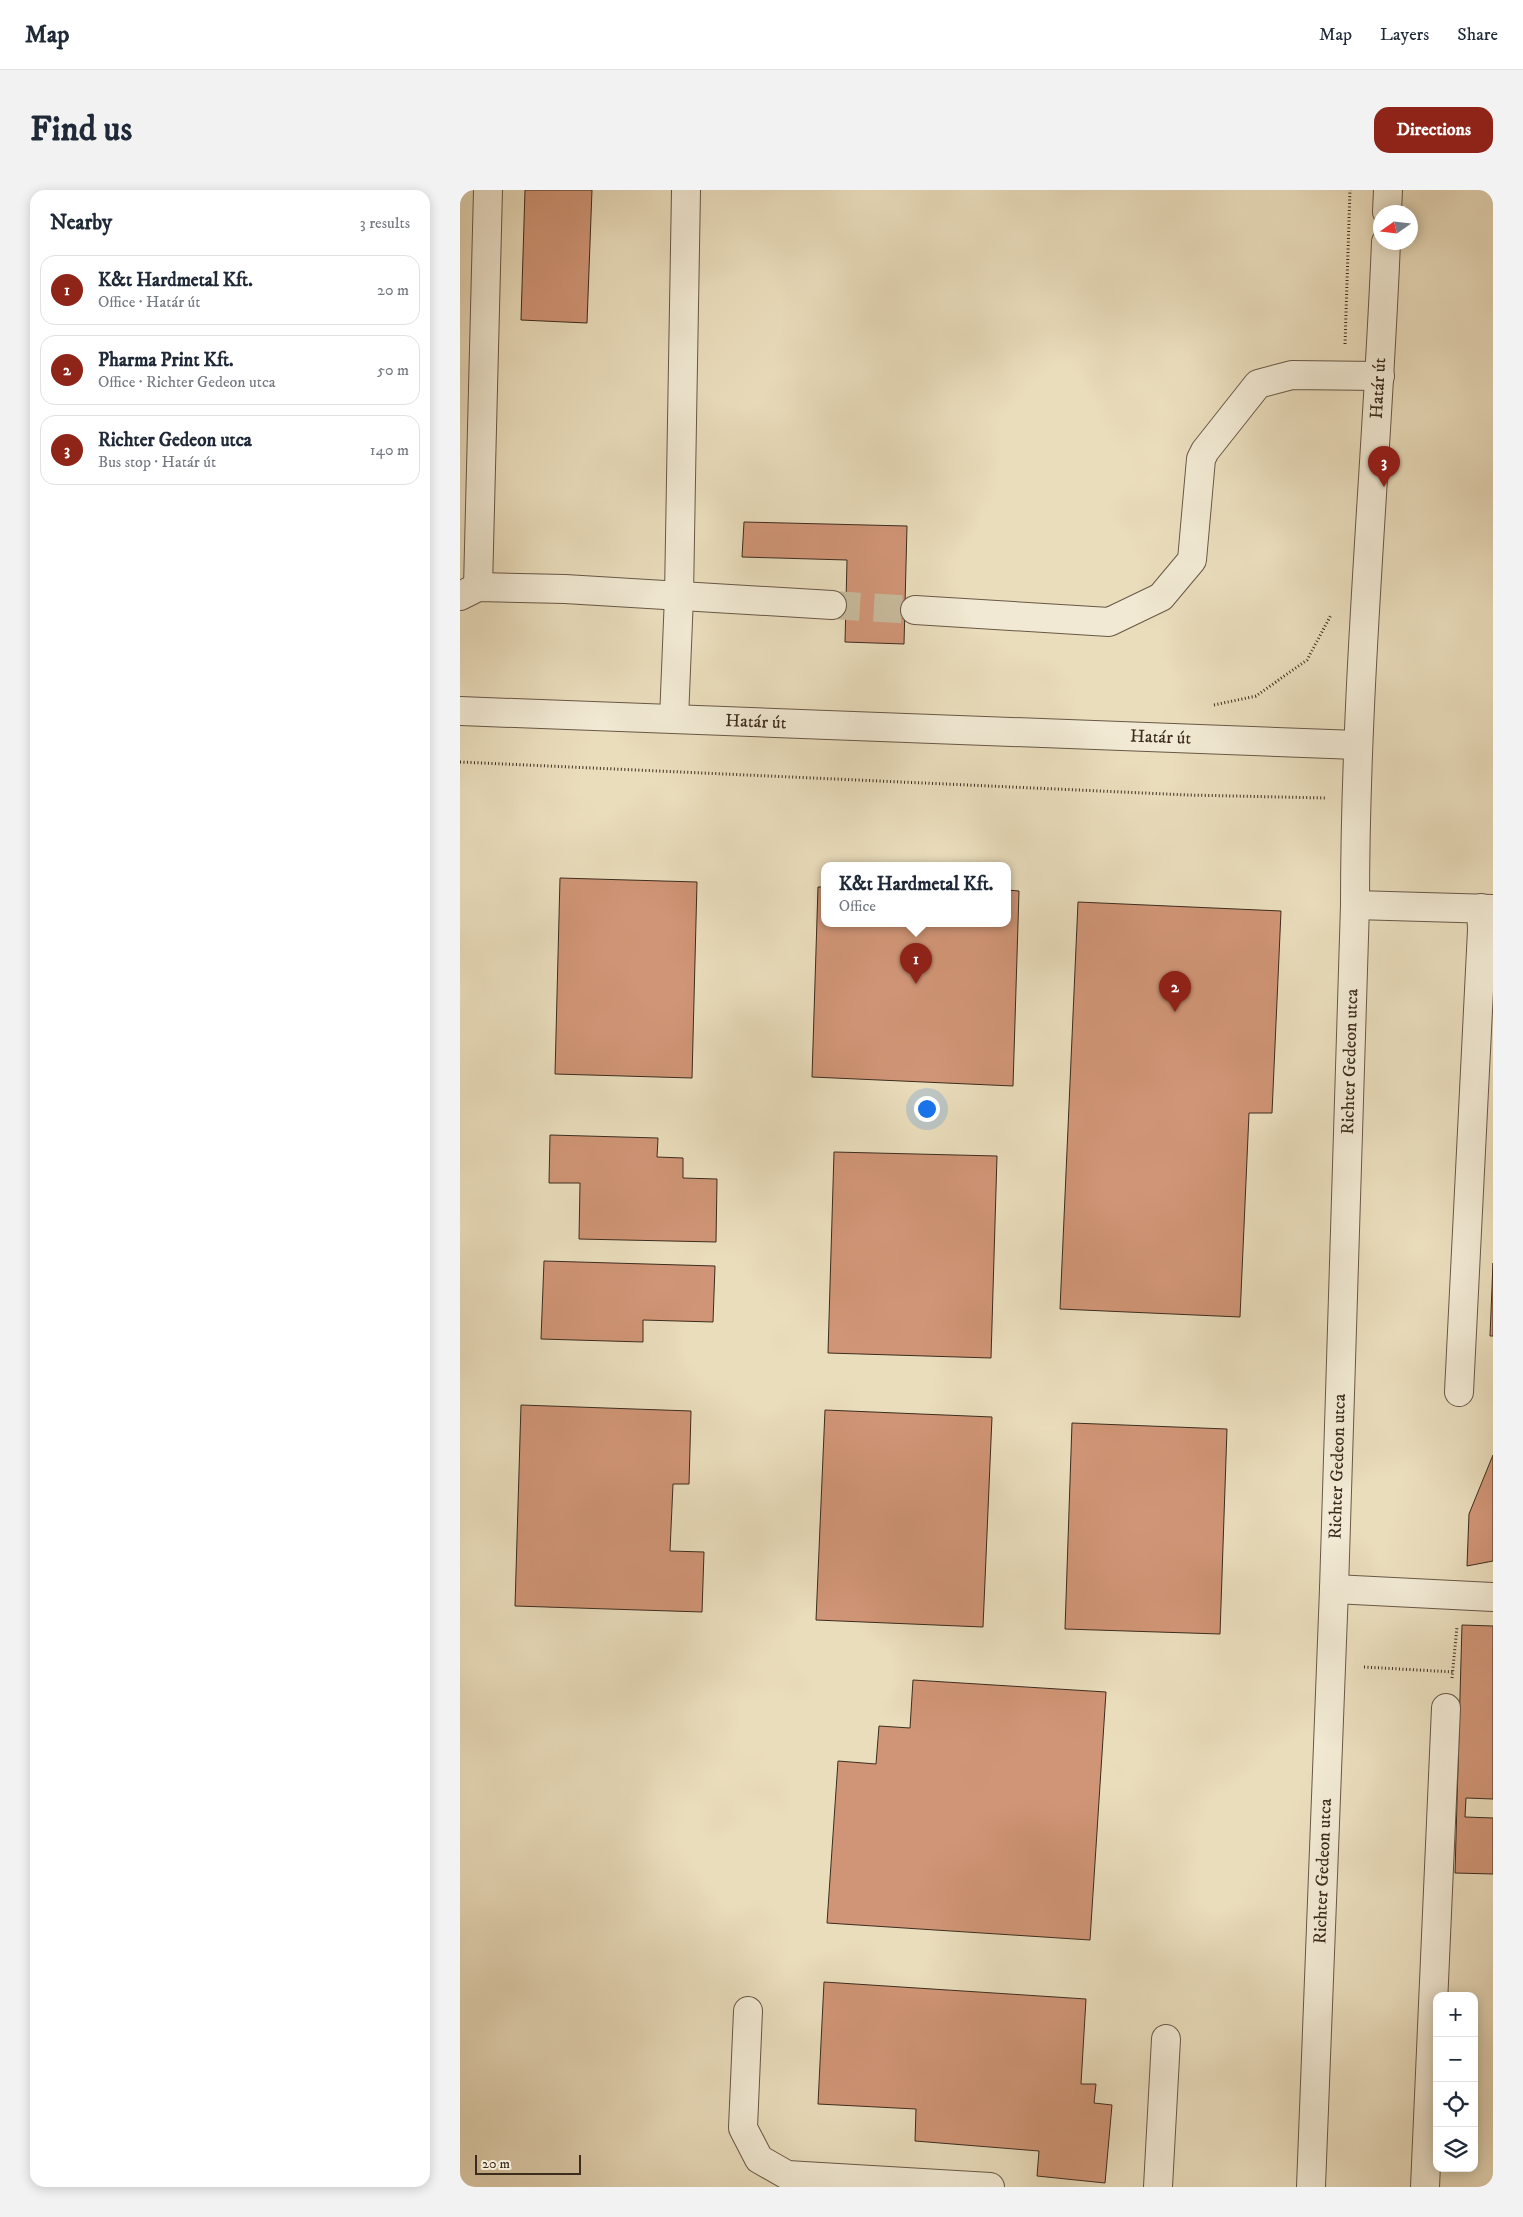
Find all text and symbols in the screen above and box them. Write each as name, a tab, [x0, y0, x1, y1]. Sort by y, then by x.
text: Map	[25, 20, 69, 50]
text: Map	[1319, 24, 1352, 46]
text: Layers	[1380, 24, 1429, 46]
text: Share	[1457, 24, 1498, 46]
button: Directions	[1374, 107, 1493, 153]
text: Find us	[30, 108, 132, 152]
north arrow	[1373, 205, 1418, 250]
text: Nearby	[50, 210, 112, 236]
text: 3 results	[360, 213, 410, 233]
text: K&t Hardmetal Kft.	[98, 269, 253, 292]
text: 1	[64, 280, 70, 300]
text: 20 m	[377, 280, 409, 300]
text: Office · Határ út	[98, 292, 200, 312]
text: Pharma Print Kft.	[98, 349, 234, 372]
street label: Határ út	[1366, 357, 1391, 420]
text: 2	[63, 360, 71, 380]
text: 50 m	[377, 360, 409, 380]
text: Office · Richter Gedeon utca	[98, 372, 276, 392]
text: Richter Gedeon utca	[98, 429, 252, 452]
text: 3	[64, 440, 70, 460]
text: 140 m	[370, 440, 409, 460]
pin: 3	[1368, 446, 1400, 487]
text: Bus stop · Határ út	[98, 452, 216, 472]
street label: Határ út	[725, 710, 787, 734]
street label: Határ út	[1129, 725, 1192, 750]
popup	[821, 862, 1011, 927]
text: K&t Hardmetal Kft.	[839, 873, 993, 896]
text: Office	[839, 896, 876, 916]
pin: 1	[900, 943, 932, 984]
pin: 2	[1159, 971, 1191, 1012]
street label: Richter Gedeon utca	[1337, 988, 1363, 1135]
your location	[914, 1096, 940, 1122]
street label: Richter Gedeon utca	[1325, 1393, 1351, 1540]
street label: Richter Gedeon utca	[1309, 1798, 1337, 1945]
map controls	[1433, 1992, 1478, 2172]
button: +	[1433, 1992, 1478, 2037]
button: −	[1433, 2037, 1478, 2082]
button: locate	[1433, 2082, 1478, 2127]
button: layers	[1433, 2127, 1478, 2172]
scale bar	[475, 2152, 581, 2175]
text: 20 m	[482, 2155, 510, 2173]

